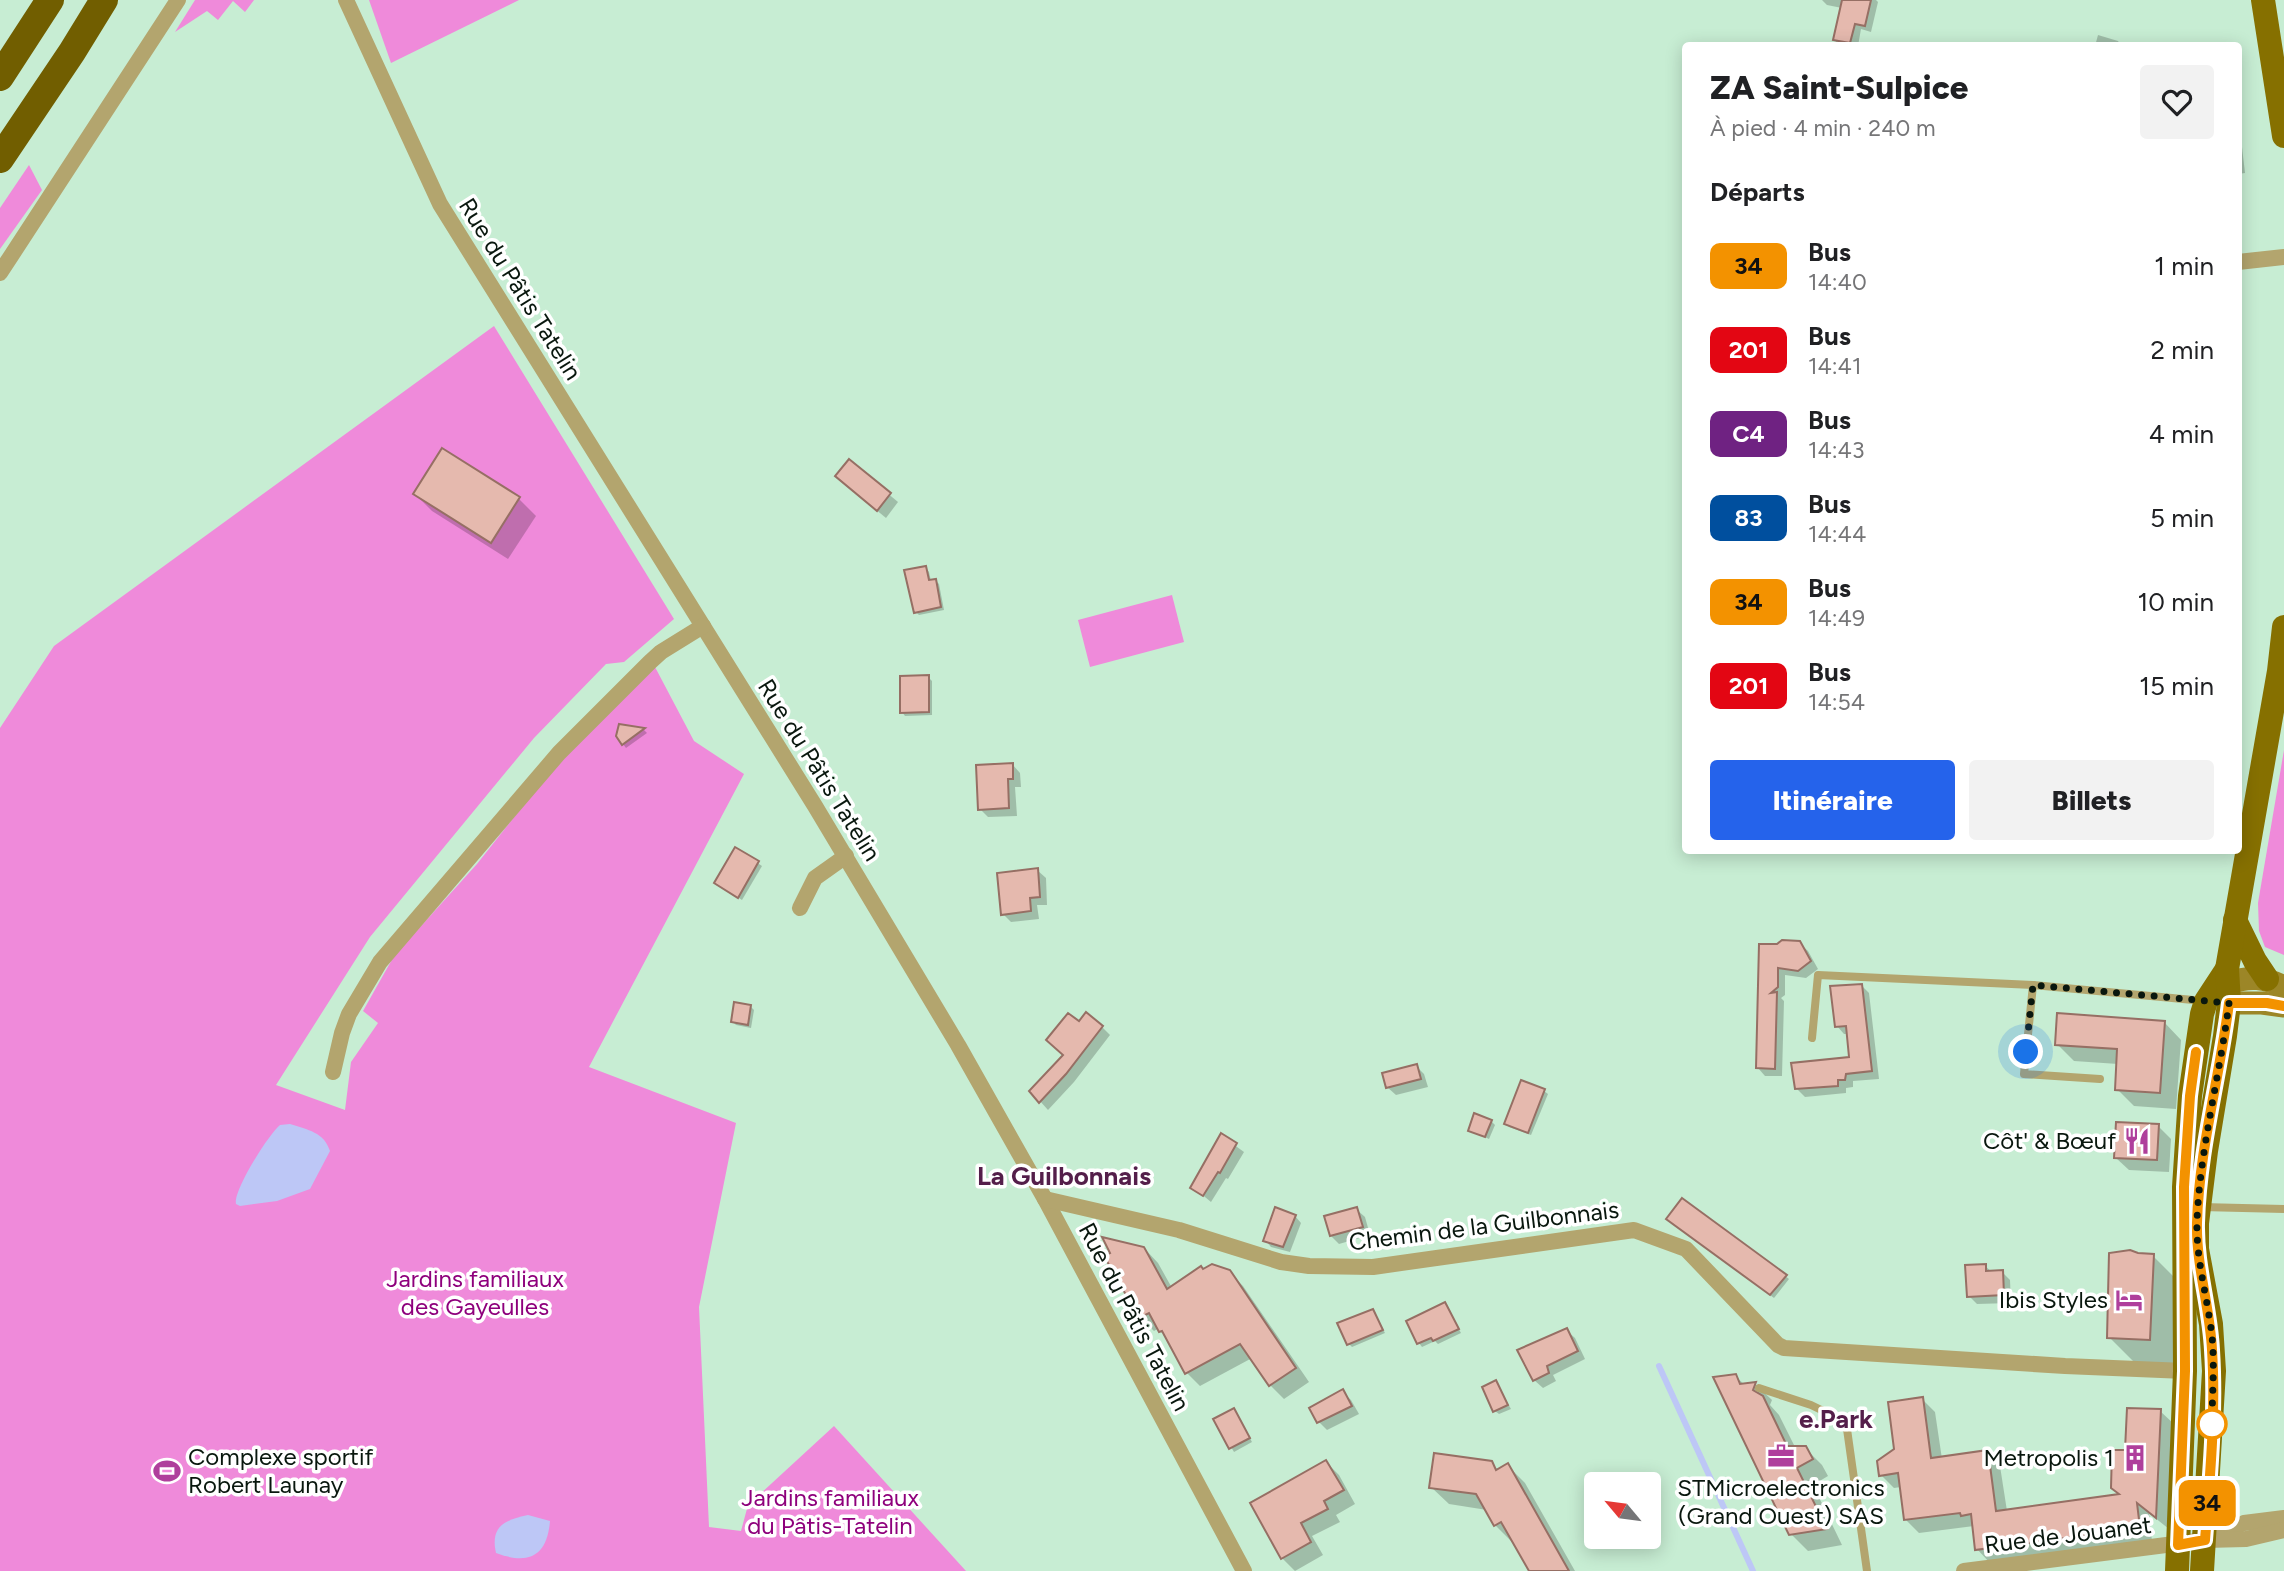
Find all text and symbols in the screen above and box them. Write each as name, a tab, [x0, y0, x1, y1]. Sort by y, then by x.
button: heart	[2140, 65, 2214, 139]
text: ZA Saint-Sulpice	[1710, 68, 1968, 107]
text: À pied · 4 min · 240 m	[1710, 114, 1935, 142]
text: Départs	[1710, 176, 1805, 208]
street label: Rue du Pâtis Tatelin	[453, 193, 588, 385]
text: Bus	[1808, 236, 1851, 268]
text: 1 min	[2154, 250, 2214, 282]
text: 34	[1734, 251, 1763, 280]
text: 14:40	[1808, 268, 1867, 296]
text: Bus	[1808, 320, 1851, 352]
text: 2 min	[2150, 334, 2214, 366]
text: 201	[1729, 335, 1768, 364]
text: 14:41	[1808, 352, 1861, 380]
text: Bus	[1808, 404, 1851, 436]
text: 4 min	[2149, 418, 2214, 450]
text: C4	[1732, 419, 1765, 448]
text: 14:43	[1808, 436, 1864, 464]
text: Bus	[1808, 488, 1851, 520]
text: 5 min	[2150, 502, 2214, 534]
text: 83	[1734, 503, 1763, 532]
text: 14:44	[1808, 520, 1866, 548]
text: Bus	[1808, 572, 1851, 604]
text: 10 min	[2138, 586, 2214, 618]
text: 34	[1734, 587, 1763, 616]
text: 14:49	[1808, 604, 1865, 632]
text: Bus	[1808, 656, 1851, 688]
text: 15 min	[2139, 670, 2214, 702]
text: 201	[1729, 671, 1768, 700]
street label: Rue du Pâtis Tatelin	[752, 674, 887, 866]
text: 14:54	[1808, 688, 1865, 716]
button: Itinéraire	[1710, 760, 1955, 840]
button: Billets	[1969, 760, 2214, 840]
your location	[2008, 1034, 2043, 1069]
place label: Côt' & Bœuf	[1983, 1126, 2116, 1155]
restaurant icon: Côt' & Bœuf	[2122, 1126, 2152, 1156]
district label: La Guilbonnais	[977, 1160, 1151, 1192]
street label: Chemin de la Guilbonnais	[1347, 1195, 1621, 1256]
street label: Rue du Pâtis Tatelin	[1073, 1218, 1196, 1416]
park label: Jardins familiaux des Gayeulles	[386, 1264, 564, 1321]
place label: Ibis Styles	[1999, 1285, 2108, 1314]
hotel icon: Ibis Styles	[2114, 1285, 2144, 1315]
district label: e.Park	[1799, 1403, 1873, 1435]
unlabelled marker	[2197, 1409, 2227, 1439]
office icon: STMicroelectronics (Grand Ouest) SAS	[1766, 1441, 1796, 1471]
place label: Complexe sportif Robert Launay	[188, 1442, 373, 1499]
place label: Metropolis 1	[1984, 1443, 2114, 1472]
building icon: Metropolis 1	[2120, 1443, 2150, 1473]
sports icon: Complexe sportif Robert Launay	[152, 1456, 182, 1486]
north arrow	[1584, 1472, 1661, 1549]
map controls	[1584, 1472, 1661, 1549]
place label: STMicroelectronics (Grand Ouest) SAS	[1677, 1473, 1885, 1530]
line badge: 34	[2176, 1480, 2238, 1526]
park label: Jardins familiaux du Pâtis-Tatelin	[741, 1483, 919, 1540]
text: 34	[2193, 1488, 2221, 1517]
street label: Rue de Jouanet	[1983, 1510, 2153, 1559]

